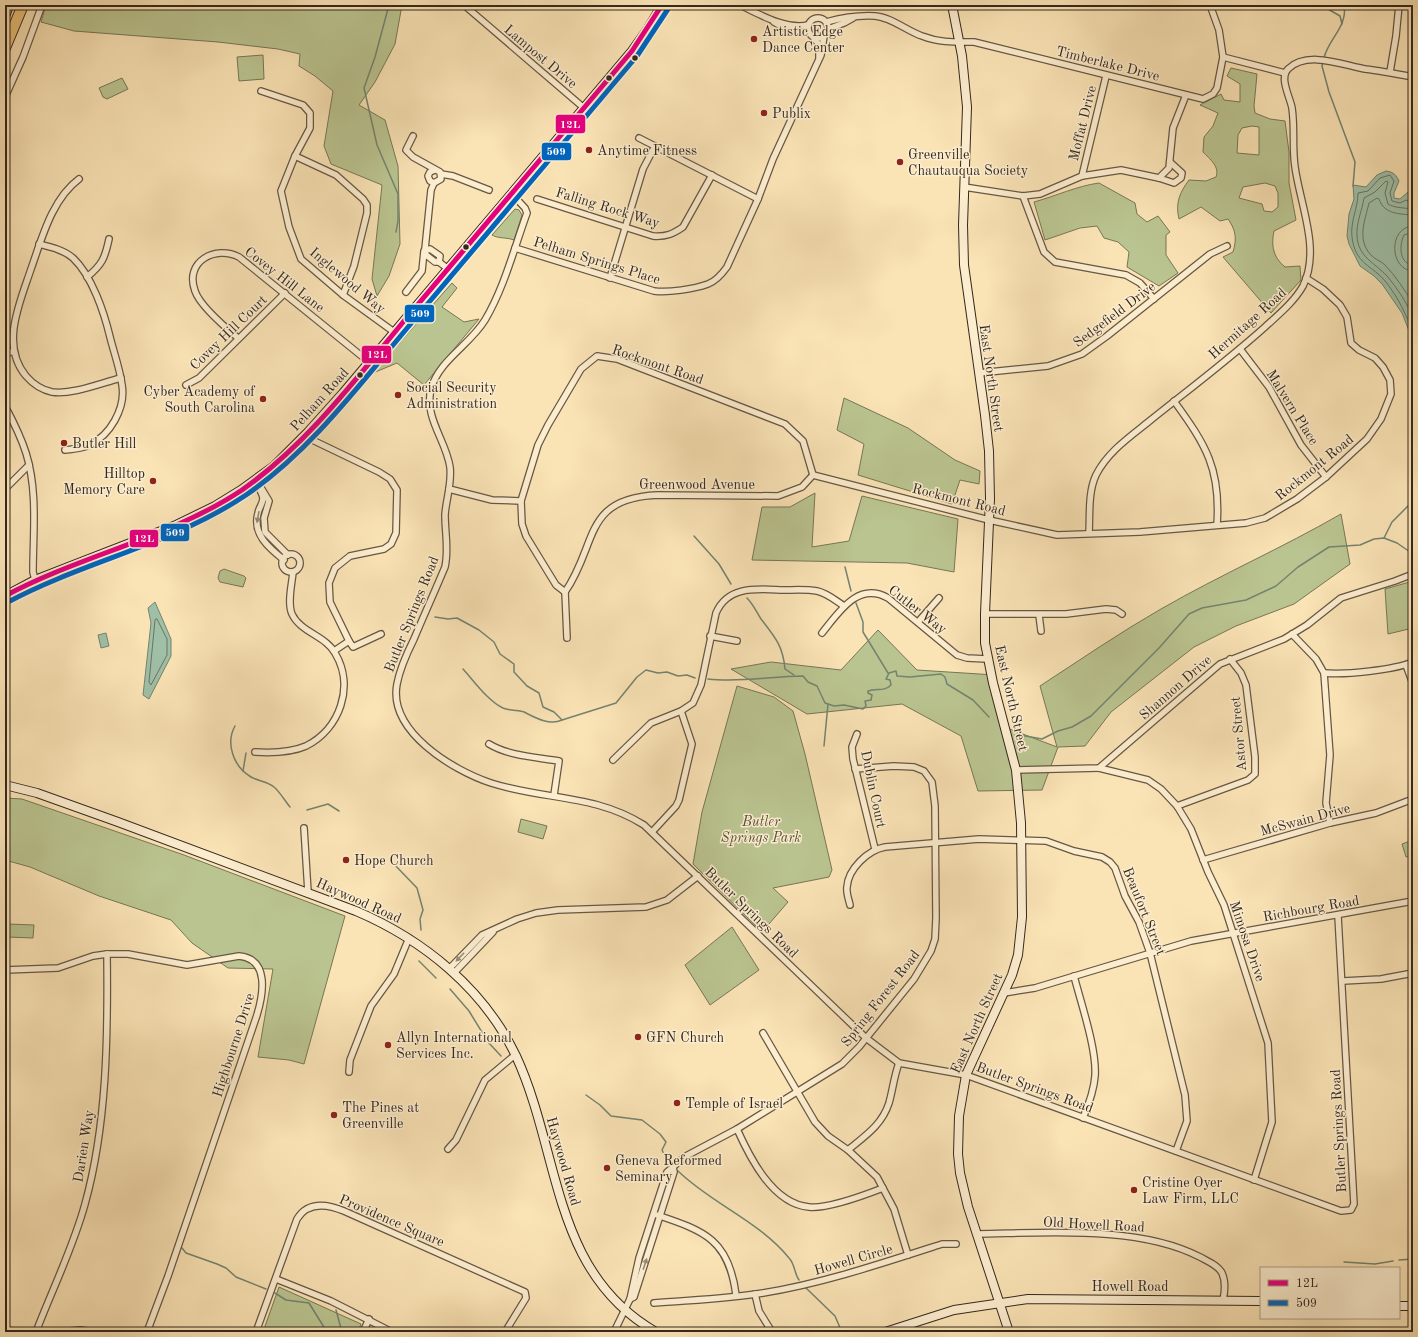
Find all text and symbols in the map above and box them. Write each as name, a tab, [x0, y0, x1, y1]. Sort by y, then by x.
street label: Lampost Drive	[501, 22, 579, 91]
place label: Artistic Edge Dance Center	[762, 25, 845, 55]
marker: Artistic Edge Dance Center	[749, 34, 759, 44]
street label: Timberlake Drive	[1055, 44, 1161, 84]
unlabelled marker	[630, 53, 640, 63]
unlabelled marker	[604, 73, 614, 83]
street label: Moffat Drive	[1067, 84, 1099, 162]
place label: Publix	[772, 107, 811, 121]
marker: Publix	[759, 108, 769, 118]
line badge: 12L	[555, 114, 586, 134]
text: 12L	[560, 120, 580, 131]
line badge: 509	[541, 142, 572, 161]
place label: Anytime Fitness	[597, 144, 697, 158]
marker: Anytime Fitness	[584, 145, 594, 155]
text: 509	[546, 147, 566, 158]
place label: Greenville Chautauqua Society	[908, 148, 1029, 178]
marker: Greenville Chautauqua Society	[895, 157, 905, 167]
street label: Falling Rock Way	[554, 185, 662, 231]
street label: Pelham Springs Place	[532, 235, 662, 287]
unlabelled marker	[461, 242, 471, 252]
street label: Covey Hill Lane	[242, 244, 327, 315]
street label: Inglewood Way	[307, 245, 388, 317]
street label: Sedgefield Drive	[1071, 279, 1158, 350]
street label: Hermitage Road	[1206, 285, 1289, 362]
street label: Covey Hill Court	[188, 293, 270, 373]
line badge: 509	[404, 304, 435, 323]
text: 509	[410, 309, 430, 320]
street label: East North Street	[977, 323, 1006, 433]
street label: Rockmont Road	[610, 343, 705, 387]
line badge: 12L	[361, 345, 392, 364]
text: 12L	[367, 350, 387, 361]
street label: Pelham Road	[288, 365, 352, 434]
street label: Malvern Place	[1264, 368, 1321, 448]
unlabelled marker	[355, 370, 365, 380]
place label: Social Security Administration	[406, 381, 497, 411]
place label: Cyber Academy of South Carolina	[143, 385, 256, 415]
marker: Social Security Administration	[393, 390, 403, 400]
marker: Cyber Academy of South Carolina	[258, 394, 268, 404]
street label: Rockmont Road	[1273, 432, 1356, 503]
place label: Butler Hill	[72, 437, 137, 451]
marker: Butler Hill	[59, 438, 69, 448]
place label: Hilltop Memory Care	[63, 467, 145, 497]
marker: Hilltop Memory Care	[148, 476, 158, 486]
street label: Greenwood Avenue	[639, 478, 755, 492]
street label: Rockmont Road	[910, 482, 1007, 518]
one-way arrow	[255, 510, 261, 523]
line badge: 509	[160, 523, 190, 542]
text: 509	[165, 528, 185, 539]
line badge: 12L	[129, 529, 159, 548]
text: 12L	[134, 534, 154, 545]
street label: Butler Springs Road	[382, 554, 442, 674]
street label: Cutler Way	[886, 583, 950, 637]
street label: East North Street	[992, 644, 1030, 753]
street label: Shannon Drive	[1137, 653, 1214, 723]
street label: Astor Street	[1229, 696, 1249, 772]
street label: Dublin Court	[858, 749, 888, 829]
street label: McSwain Drive	[1259, 801, 1352, 839]
park label: Butler Springs Park	[721, 815, 801, 846]
place label: Hope Church	[354, 854, 434, 868]
marker: Hope Church	[341, 855, 351, 865]
street label: Butler Springs Road	[702, 865, 801, 961]
street label: Beaufort Street	[1120, 865, 1168, 958]
street label: Haywood Road	[314, 876, 403, 926]
street label: Richbourg Road	[1262, 894, 1360, 924]
street label: Mimosa Drive	[1227, 899, 1267, 983]
street label: Spring Forest Road	[839, 948, 923, 1049]
one-way arrow	[455, 952, 465, 962]
street label: East North Street	[948, 971, 1005, 1076]
street label: Highbourne Drive	[210, 991, 257, 1099]
place label: Allyn International Services Inc.	[396, 1031, 512, 1061]
place label: GFN Church	[646, 1031, 725, 1045]
marker: GFN Church	[633, 1032, 643, 1042]
marker: Allyn International Services Inc.	[383, 1040, 393, 1050]
street label: Butler Springs Road	[974, 1060, 1095, 1116]
street label: Butler Springs Road	[1329, 1069, 1349, 1193]
place label: Temple of Israel	[685, 1097, 783, 1111]
marker: Temple of Israel	[672, 1098, 682, 1108]
place label: The Pines at Greenville	[342, 1101, 419, 1131]
street label: Darien Way	[71, 1108, 97, 1183]
marker: The Pines at Greenville	[329, 1110, 339, 1120]
street label: Haywood Road	[544, 1115, 582, 1207]
place label: Geneva Reformed Seminary	[615, 1154, 722, 1184]
marker: Geneva Reformed Seminary	[602, 1163, 612, 1173]
place label: Cristine Oyer Law Firm, LLC	[1142, 1176, 1239, 1206]
marker: Cristine Oyer Law Firm, LLC	[1129, 1185, 1139, 1195]
street label: Providence Square	[337, 1192, 446, 1249]
street label: Old Howell Road	[1043, 1215, 1145, 1235]
street label: Howell Circle	[812, 1242, 894, 1278]
one-way arrow	[642, 1258, 648, 1270]
legend	[1260, 1267, 1400, 1319]
text: 12L	[1296, 1278, 1318, 1290]
street label: Howell Road	[1091, 1280, 1169, 1294]
text: 509	[1296, 1297, 1317, 1310]

